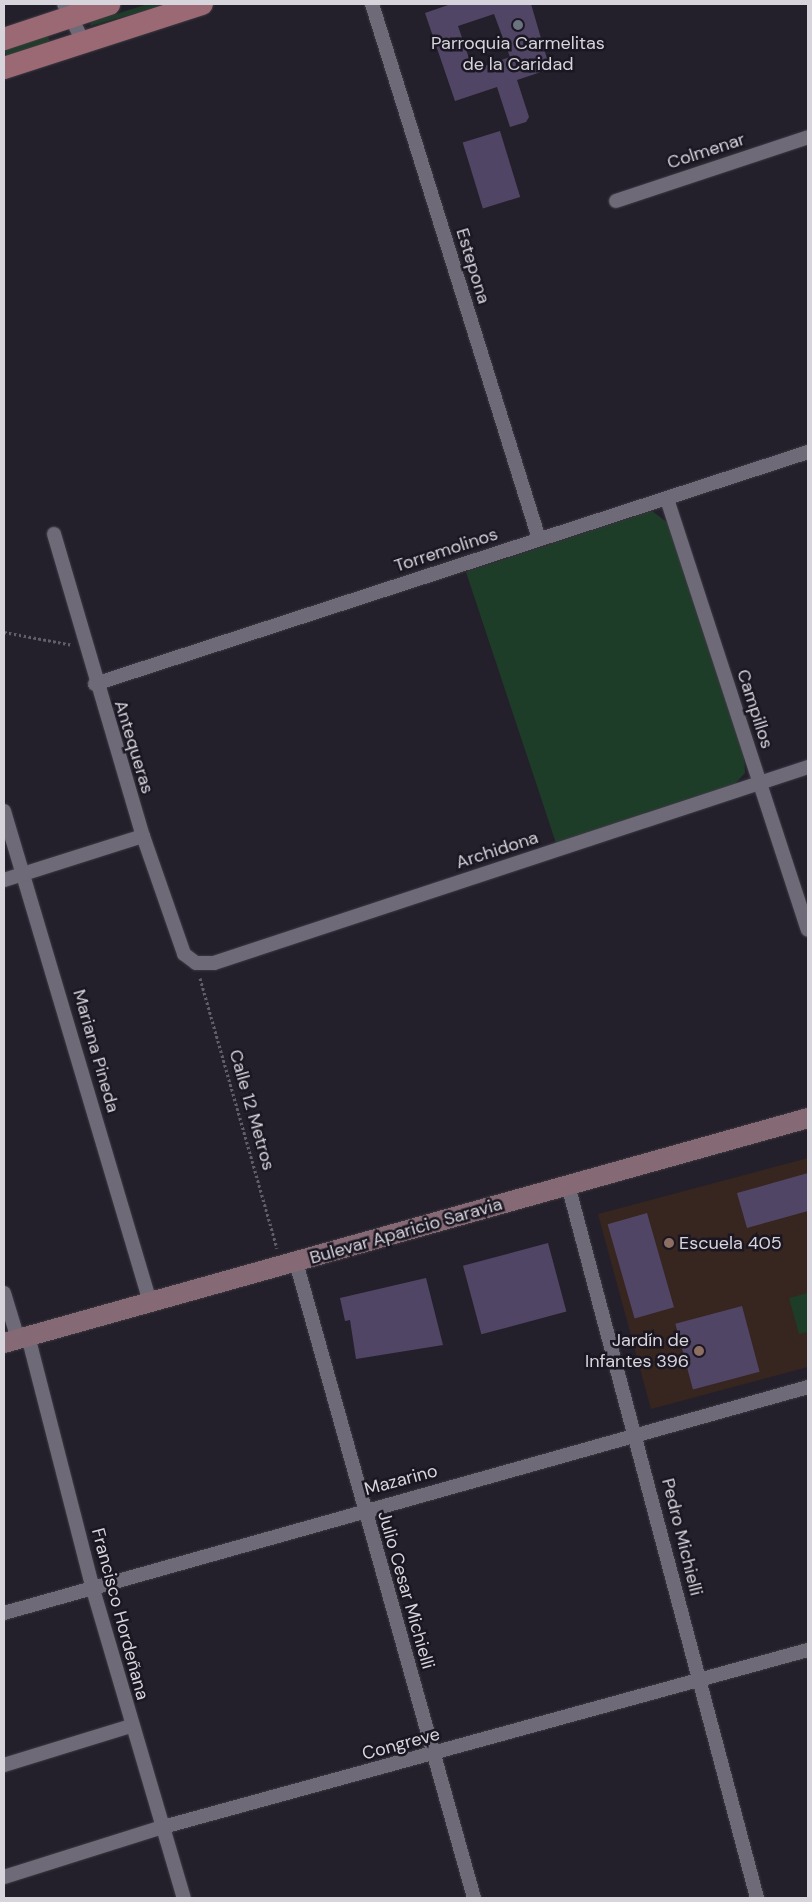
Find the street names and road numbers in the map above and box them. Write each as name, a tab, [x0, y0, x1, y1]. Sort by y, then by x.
street label: Colmenar	[664, 128, 748, 174]
street label: Estepona	[451, 226, 495, 306]
street label: Torremolinos	[392, 523, 500, 577]
street label: Campillos	[732, 667, 778, 751]
street label: Antequeras	[110, 698, 158, 796]
street label: Archidona	[453, 827, 541, 873]
street label: Mariana Pineda	[68, 987, 124, 1115]
street label: Calle 12 Metros	[224, 1047, 280, 1173]
street label: Bulevar Aparicio Saravia	[307, 1193, 505, 1269]
street label: Mazarino	[362, 1460, 440, 1500]
street label: Pedro Michielli	[657, 1476, 707, 1598]
street label: Julio Cesar Michielli	[373, 1508, 439, 1672]
street label: Francisco Hordeñana	[87, 1526, 153, 1702]
street label: Congreve	[360, 1723, 442, 1765]

